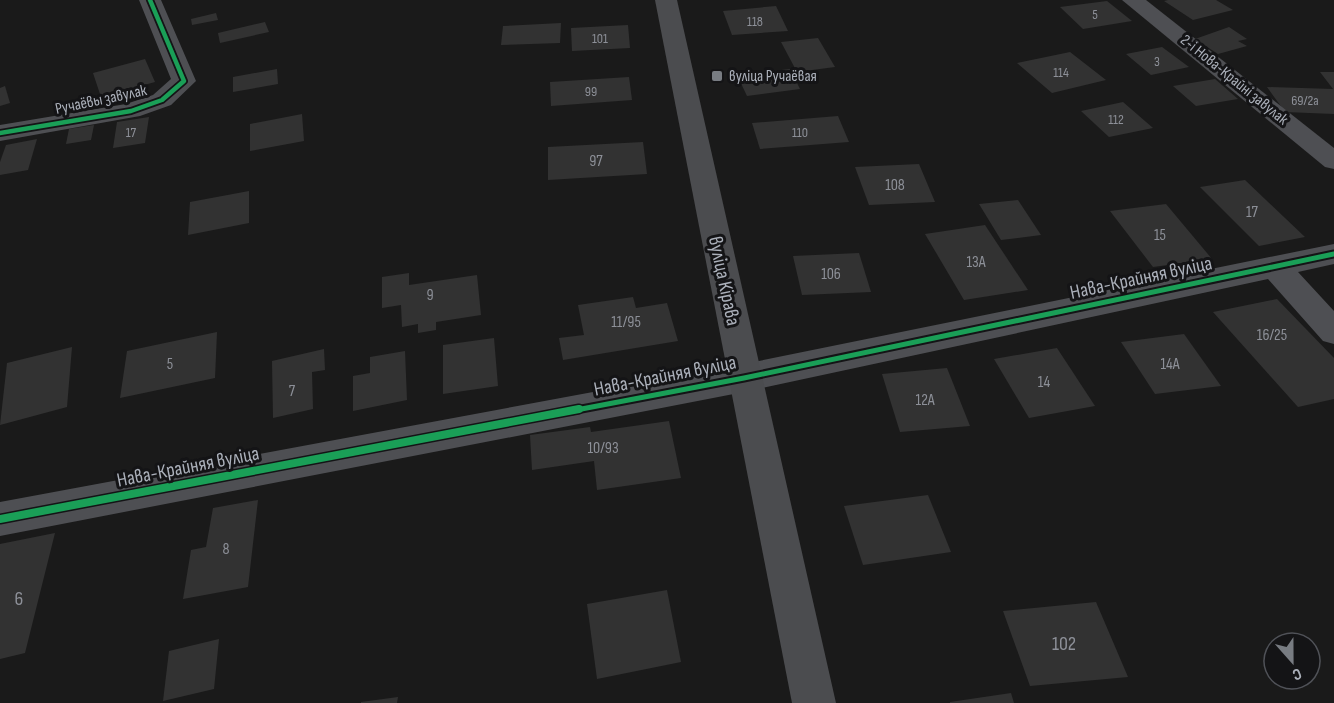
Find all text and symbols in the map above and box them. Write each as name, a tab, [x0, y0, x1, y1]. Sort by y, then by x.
house number: 5	[1092, 6, 1098, 23]
house number: 118	[747, 13, 763, 30]
house number: 101	[592, 30, 608, 47]
street label: 2-і Нова-Крайні завулак	[1176, 31, 1292, 130]
house number: 3	[1154, 53, 1160, 70]
house number: 114	[1053, 64, 1069, 81]
place label: вуліца Ручаёвая	[729, 67, 817, 86]
marker: вуліца Ручаёвая	[710, 69, 724, 83]
street label: Ручаёвы завулак	[54, 81, 149, 119]
house number: 99	[585, 83, 597, 100]
house number: 69/2а	[1291, 92, 1319, 109]
house number: 112	[1108, 111, 1124, 128]
house number: 17	[126, 124, 137, 141]
house number: 110	[792, 124, 808, 141]
house number: 97	[589, 152, 603, 171]
house number: 108	[885, 176, 905, 195]
house number: 17	[1246, 203, 1259, 222]
house number: 15	[1154, 226, 1166, 245]
street label: вуліца Кірава	[703, 234, 745, 328]
street label: Нава-Крайняя вуліца	[1068, 251, 1214, 305]
house number: 13А	[966, 253, 986, 272]
house number: 106	[821, 265, 841, 284]
house number: 9	[426, 286, 434, 305]
house number: 11/95	[611, 313, 641, 332]
house number: 16/25	[1257, 326, 1287, 345]
street label: Нава-Крайняя вуліца	[592, 350, 738, 402]
house number: 5	[167, 355, 173, 374]
house number: 14А	[1160, 355, 1180, 374]
house number: 14	[1038, 373, 1050, 392]
house number: 7	[289, 382, 296, 401]
house number: 12А	[915, 391, 935, 410]
house number: 10/93	[587, 439, 619, 458]
street label: Нава-Крайняя вуліца	[115, 441, 261, 493]
house number: 8	[222, 540, 230, 559]
house number: 6	[15, 587, 23, 611]
north arrow	[1262, 631, 1322, 691]
house number: 102	[1052, 632, 1076, 656]
text: С	[1290, 663, 1304, 684]

